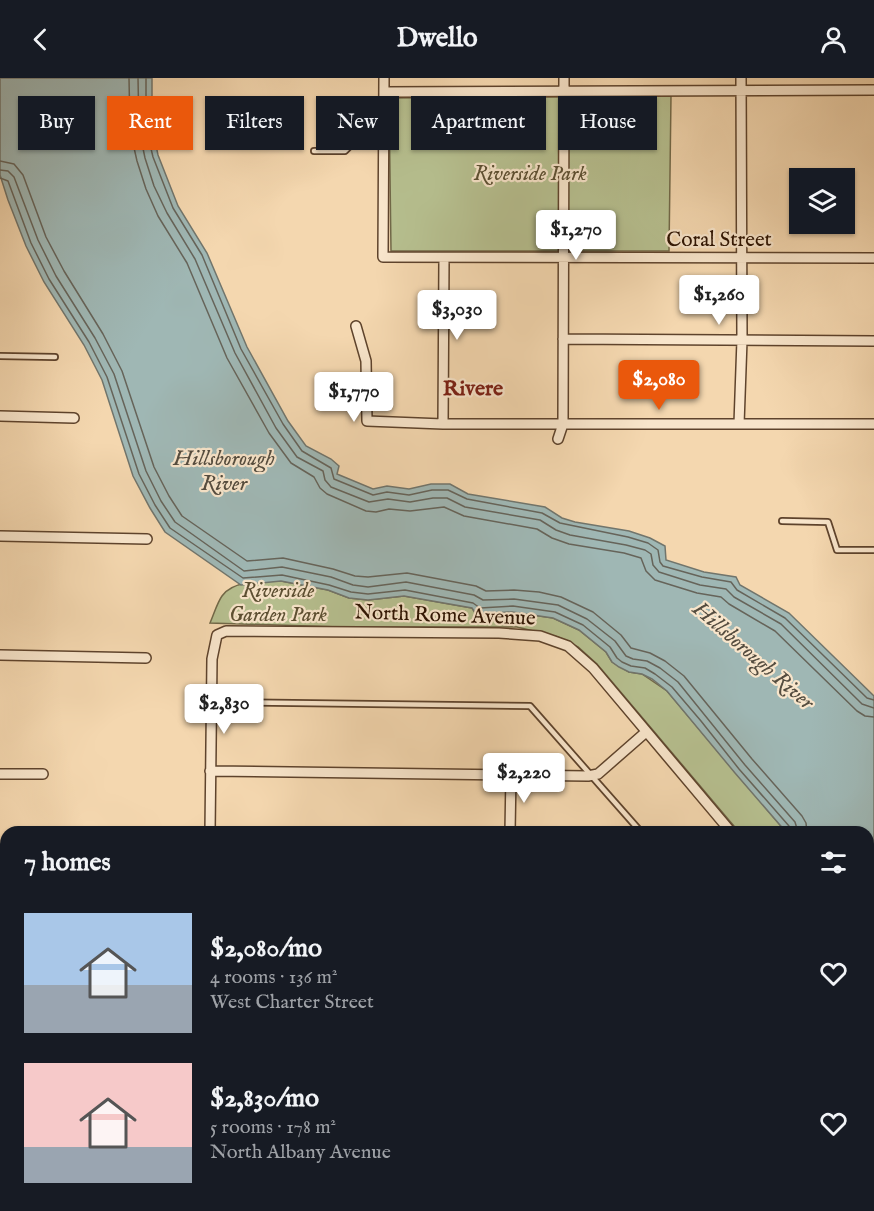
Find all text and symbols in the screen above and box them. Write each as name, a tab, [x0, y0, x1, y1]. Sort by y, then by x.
text: Dwello	[397, 22, 477, 56]
icon: back	[24, 23, 57, 56]
icon: person	[817, 23, 850, 56]
chip: Buy	[18, 96, 95, 150]
chip: Rent	[107, 96, 193, 150]
chip: Filters	[205, 96, 304, 150]
chip: New	[316, 96, 399, 150]
chip: Apartment	[411, 96, 546, 150]
chip: House	[558, 96, 657, 150]
park label: Riverside Park	[473, 161, 587, 188]
map controls	[789, 168, 855, 234]
button: layers	[789, 168, 855, 234]
pin: $1,270	[527, 210, 625, 261]
text: $1,270	[550, 217, 602, 242]
street label: Coral Street	[666, 227, 772, 254]
pin: $1,260	[670, 275, 768, 326]
text: $1,260	[693, 282, 745, 307]
pin: $3,030	[408, 290, 506, 341]
text: $3,030	[432, 297, 483, 322]
pin: $2,080	[610, 360, 708, 411]
text: $2,080	[632, 367, 686, 392]
pin: $1,770	[305, 372, 403, 423]
district label: Rivere	[443, 375, 503, 403]
text: $1,770	[328, 379, 380, 404]
water label: Hillsborough River	[172, 445, 275, 498]
park label: Riverside Garden Park	[229, 578, 328, 629]
water label: Hillsborough River	[686, 595, 821, 717]
street label: North Rome Avenue	[354, 599, 536, 633]
pin: $2,830	[175, 684, 273, 735]
text: $2,830	[199, 691, 249, 716]
pin: $2,220	[475, 753, 573, 804]
text: $2,220	[497, 760, 551, 785]
text: 7 homes	[24, 846, 111, 879]
icon: filters	[817, 846, 850, 879]
text: $2,080/mo	[210, 932, 322, 965]
icon: home	[72, 937, 144, 1009]
icon: heart	[817, 957, 850, 990]
text: 4 rooms · 136 m²	[210, 965, 337, 990]
text: West Charter Street	[210, 990, 374, 1015]
text: $2,830/mo	[210, 1082, 319, 1115]
icon: home	[72, 1087, 144, 1159]
icon: heart	[817, 1107, 850, 1140]
text: 5 rooms · 178 m²	[210, 1115, 336, 1140]
text: North Albany Avenue	[210, 1140, 391, 1165]

